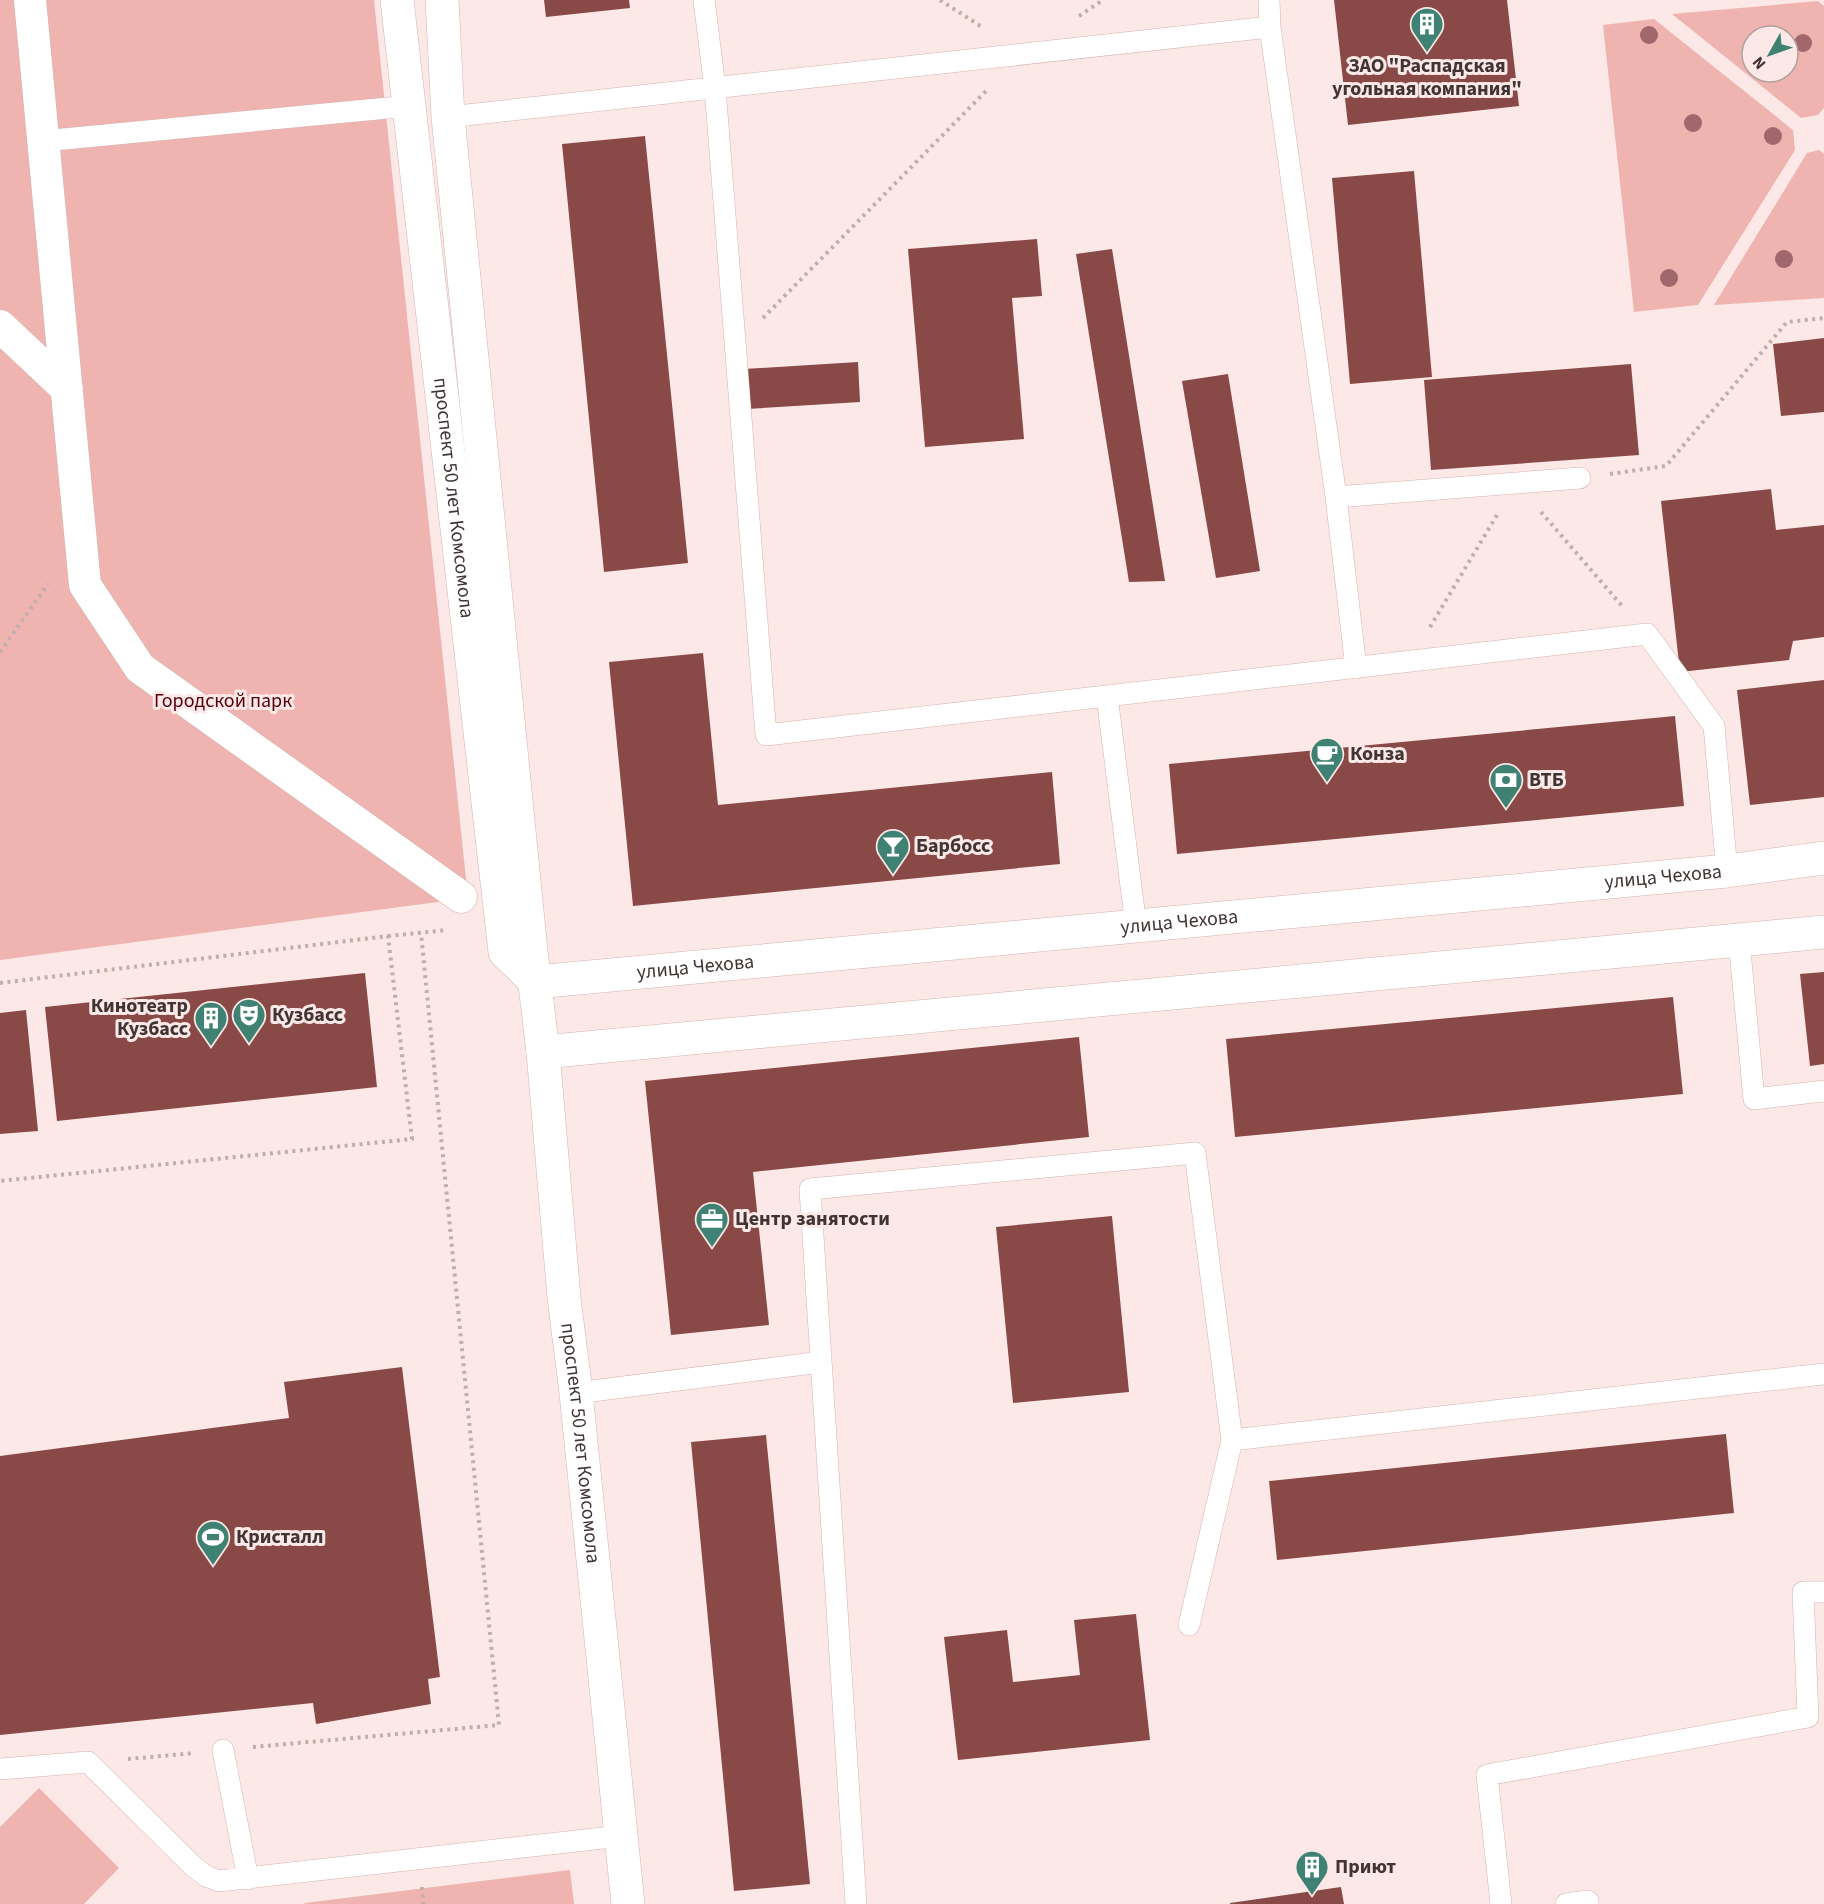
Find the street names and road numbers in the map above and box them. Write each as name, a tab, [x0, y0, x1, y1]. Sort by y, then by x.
street label: проспект 50 лет Комсомола	[426, 376, 481, 620]
street label: улица Чехова	[1603, 858, 1723, 896]
street label: улица Чехова	[1119, 903, 1239, 941]
street label: улица Чехова	[635, 948, 755, 987]
street label: проспект 50 лет Комсомола	[553, 1321, 607, 1565]

